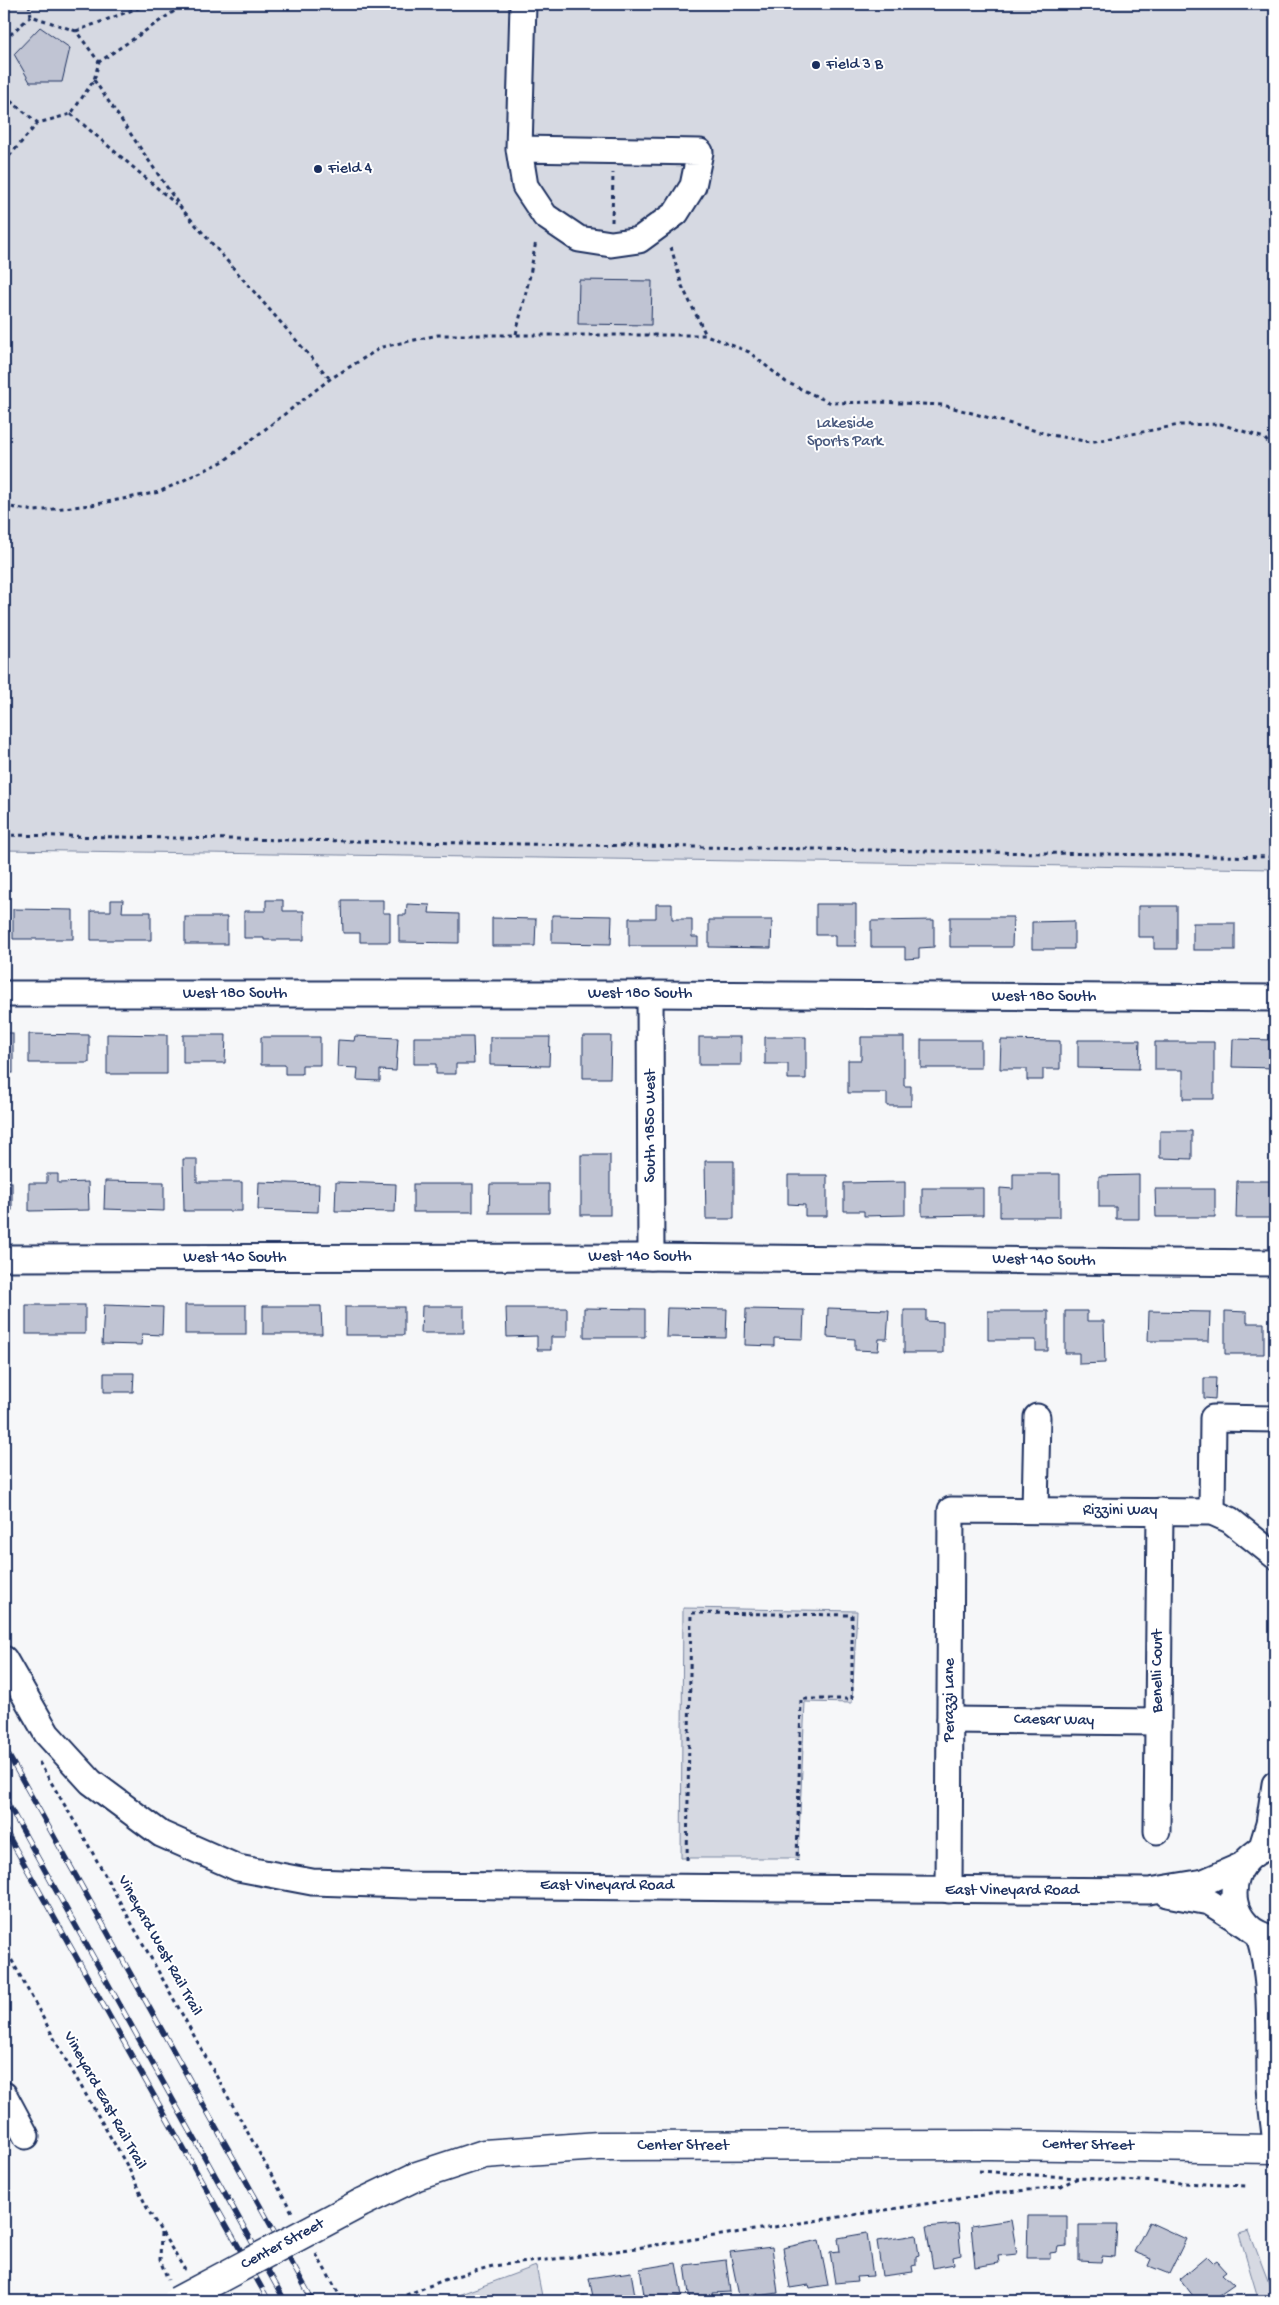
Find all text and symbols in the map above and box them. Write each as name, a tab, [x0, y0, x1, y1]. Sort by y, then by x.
place label: Field 3 B	[825, 56, 884, 75]
marker: Field 3 B	[810, 59, 822, 71]
place label: Field 4	[327, 160, 373, 179]
marker: Field 4	[312, 163, 324, 175]
park label: Lakeside Sports Park	[807, 415, 885, 452]
street label: West 180 South	[183, 985, 288, 1004]
street label: West 180 South	[588, 985, 693, 1004]
street label: West 180 South	[992, 988, 1097, 1007]
street label: South 1850 West	[642, 1068, 661, 1182]
street label: West 140 South	[588, 1248, 692, 1267]
street label: West 140 South	[183, 1249, 287, 1268]
street label: West 140 South	[992, 1251, 1096, 1271]
street label: Rizzini Way	[1083, 1502, 1157, 1521]
street label: Benelli Court	[1149, 1628, 1168, 1714]
street label: Perazzi Lane	[941, 1657, 960, 1743]
street label: Caesar Way	[1014, 1711, 1094, 1731]
street label: Vineyard West Rail Trail	[112, 1872, 206, 2020]
street label: East Vineyard Road	[540, 1877, 676, 1896]
street label: East Vineyard Road	[945, 1882, 1081, 1901]
street label: Vineyard East Rail Trail	[58, 2028, 150, 2173]
street label: Center Street	[1042, 2136, 1135, 2156]
street label: Center Street	[637, 2137, 730, 2156]
street label: Center Street	[238, 2214, 329, 2275]

